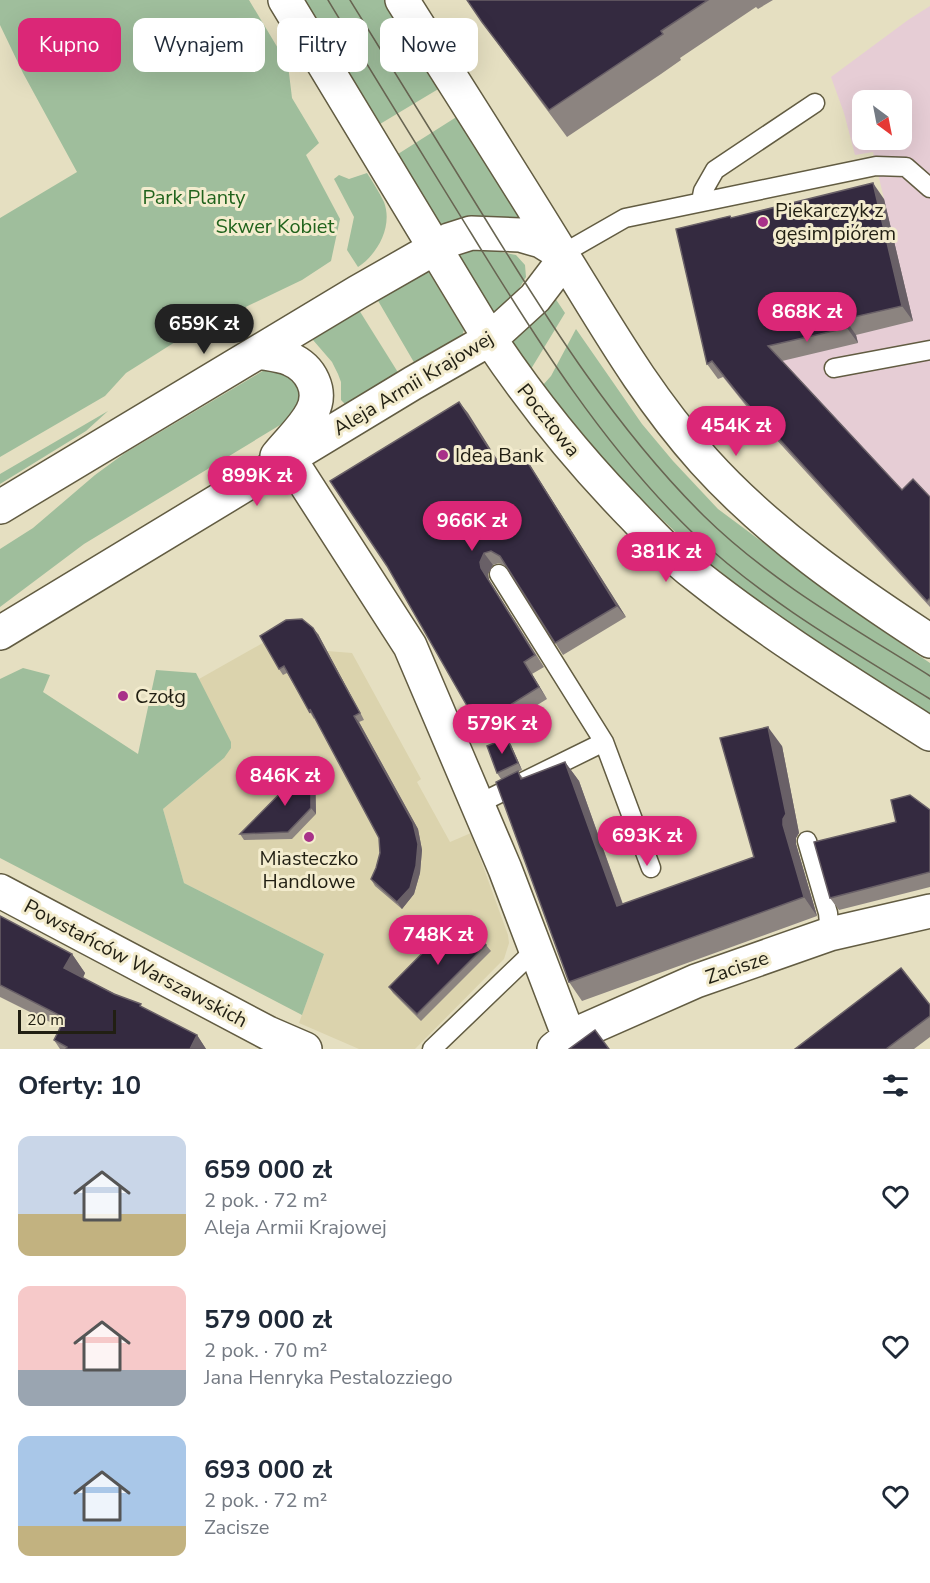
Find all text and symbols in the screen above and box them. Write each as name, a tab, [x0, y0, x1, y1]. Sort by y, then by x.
chip: Kupno	[18, 18, 121, 72]
chip: Wynajem	[133, 18, 265, 72]
chip: Filtry	[277, 18, 368, 72]
chip: Nowe	[380, 18, 478, 72]
north arrow	[852, 90, 912, 150]
map controls	[852, 90, 912, 150]
park label: Park Planty	[142, 184, 246, 211]
place label: Piekarczyk z gęsim piórem	[775, 197, 896, 247]
park label: Skwer Kobiet	[216, 213, 335, 240]
marker: Piekarczyk z gęsim piórem	[756, 215, 770, 229]
pin: 868K zł	[752, 292, 862, 343]
text: 868K zł	[772, 298, 842, 325]
pin: 659K zł	[149, 304, 259, 355]
text: 659K zł	[169, 310, 239, 337]
street label: Aleja Armii Krajowej	[328, 325, 499, 442]
street label: Pocztowa	[511, 378, 586, 463]
pin: 454K zł	[681, 406, 791, 457]
text: 454K zł	[701, 412, 771, 439]
place label: Idea Bank	[455, 442, 545, 469]
marker: Idea Bank	[436, 448, 450, 462]
pin: 899K zł	[202, 456, 312, 507]
text: 899K zł	[222, 462, 292, 489]
pin: 966K zł	[417, 501, 527, 552]
text: 966K zł	[437, 507, 507, 534]
pin: 381K zł	[611, 532, 721, 583]
text: 381K zł	[631, 538, 701, 565]
place label: Czołg	[135, 683, 186, 710]
marker: Czołg	[116, 689, 130, 703]
pin: 579K zł	[447, 704, 557, 755]
text: 579K zł	[467, 710, 537, 737]
pin: 846K zł	[230, 756, 340, 807]
text: 846K zł	[250, 762, 320, 789]
pin: 693K zł	[592, 816, 702, 867]
text: 693K zł	[612, 822, 682, 849]
marker: Miasteczko Handlowe	[302, 830, 316, 844]
place label: Miasteczko Handlowe	[260, 845, 358, 895]
street label: Powstańców Warszawskich	[19, 893, 252, 1034]
pin: 748K zł	[383, 915, 493, 966]
text: 748K zł	[403, 921, 473, 948]
street label: Zacisze	[702, 944, 772, 991]
scale bar	[18, 1007, 116, 1034]
text: 20 m	[27, 1009, 64, 1031]
text: Oferty: 10	[18, 1068, 141, 1103]
icon: filters	[879, 1069, 912, 1102]
text: 659 000 zł	[204, 1152, 332, 1187]
icon: home	[66, 1160, 138, 1232]
icon: heart	[879, 1180, 912, 1213]
text: 2 pok. · 72 m²	[204, 1187, 327, 1214]
text: Aleja Armii Krajowej	[204, 1214, 387, 1241]
text: 579 000 zł	[204, 1302, 332, 1337]
icon: home	[66, 1310, 138, 1382]
icon: heart	[879, 1330, 912, 1363]
text: 2 pok. · 70 m²	[204, 1337, 327, 1364]
text: Jana Henryka Pestalozziego	[204, 1364, 453, 1391]
text: 693 000 zł	[204, 1452, 332, 1487]
icon: home	[66, 1460, 138, 1532]
icon: heart	[879, 1480, 912, 1513]
text: 2 pok. · 72 m²	[204, 1487, 327, 1514]
text: Zacisze	[204, 1514, 269, 1541]

